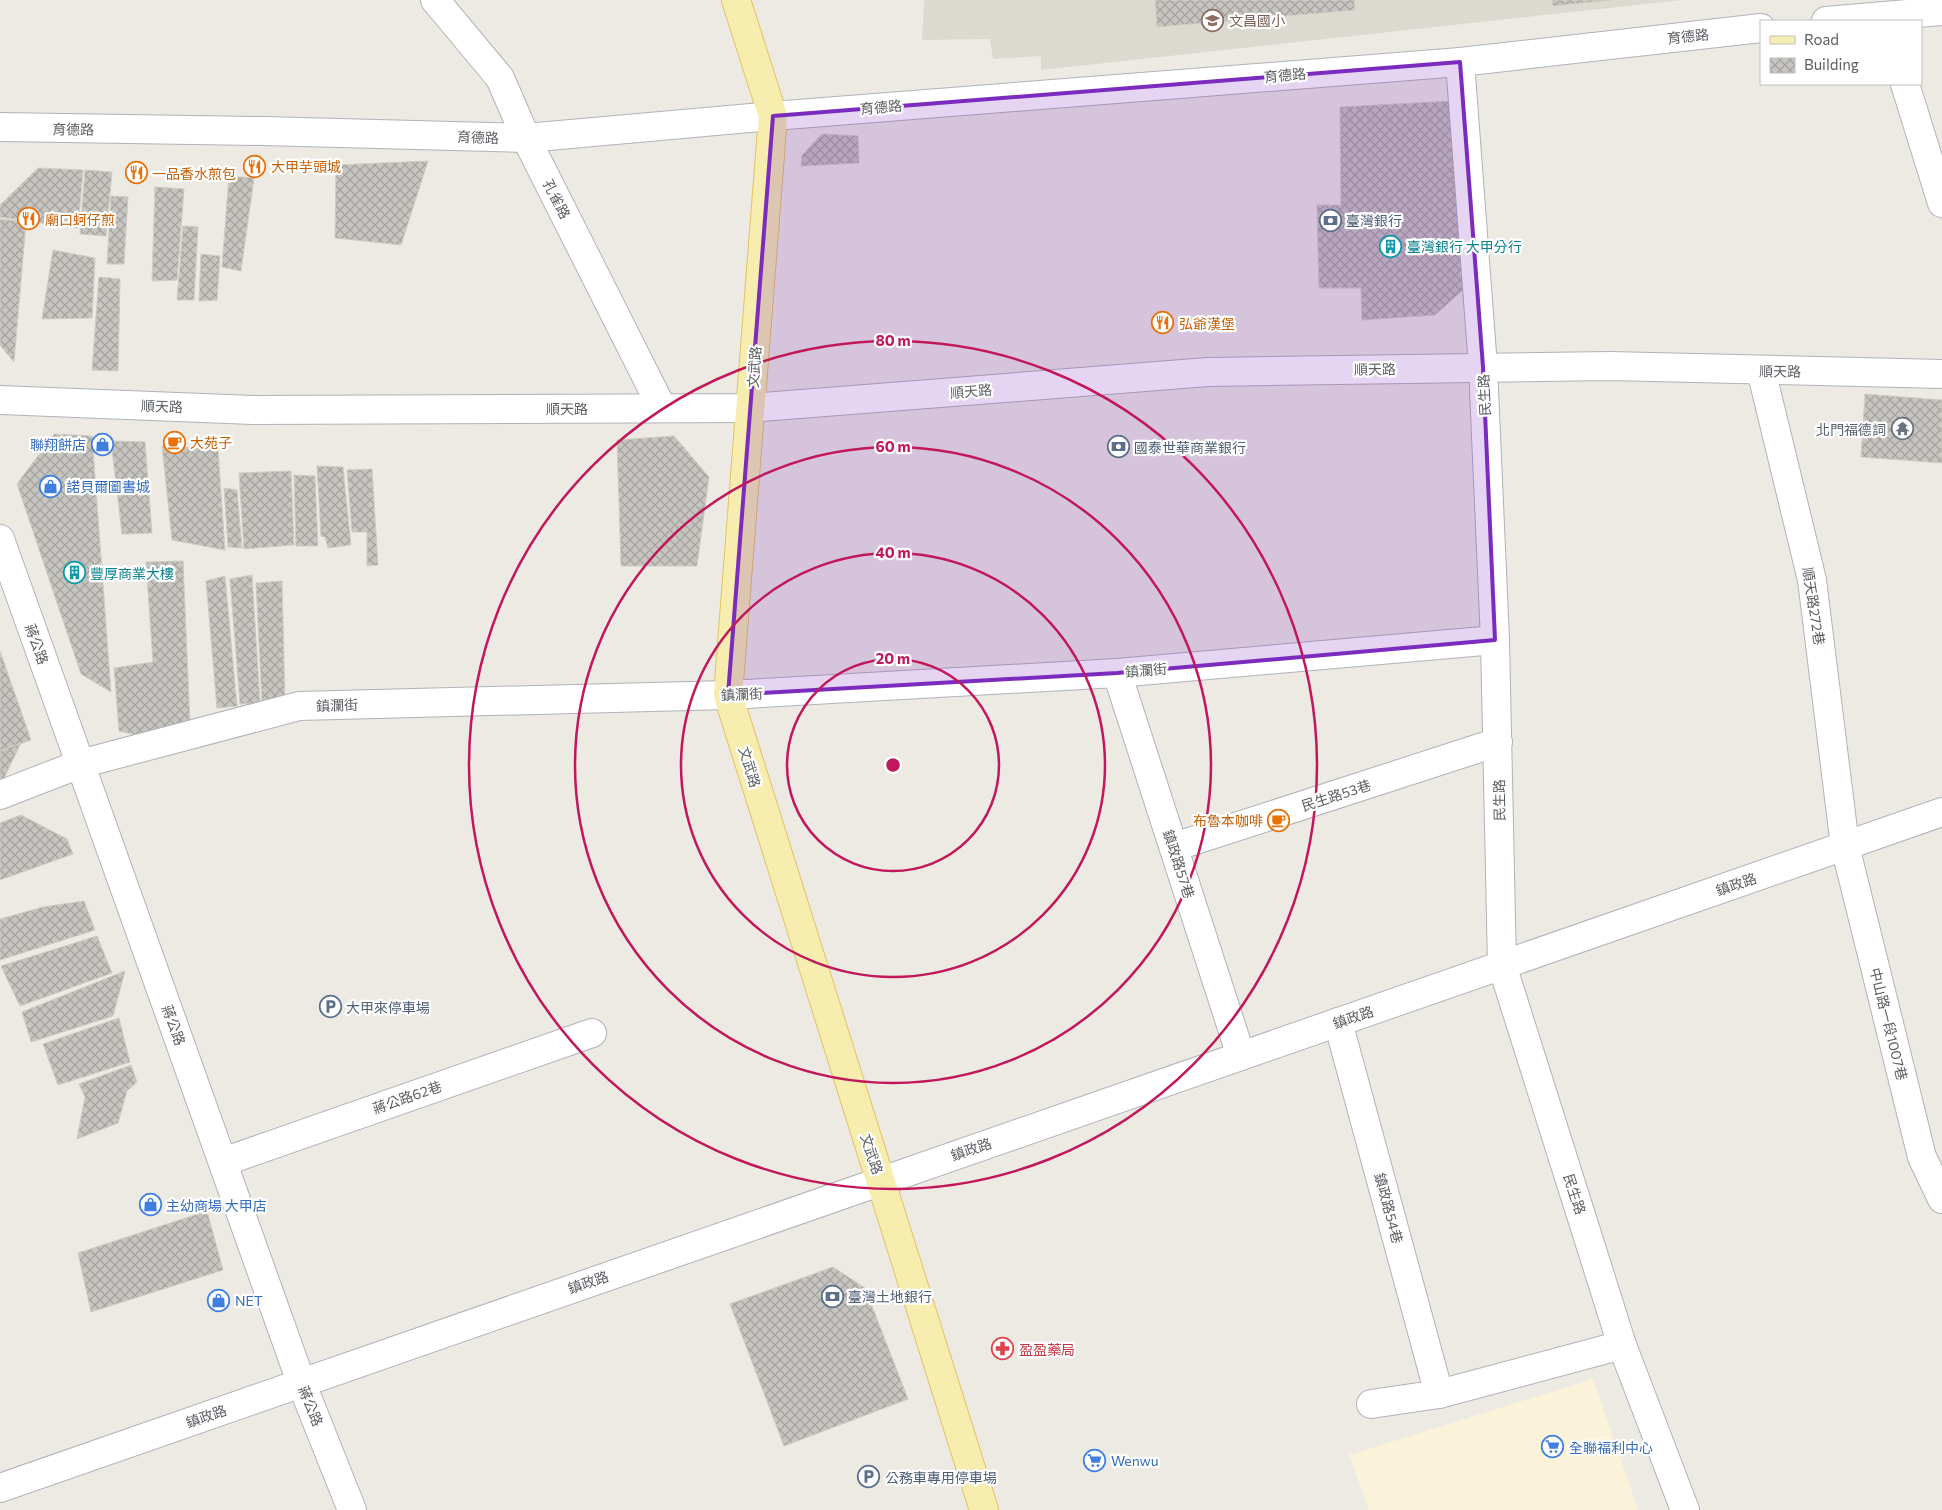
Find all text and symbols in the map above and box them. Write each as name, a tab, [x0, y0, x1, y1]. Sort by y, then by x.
school or university icon: 文昌國小	[1201, 8, 1225, 32]
place label: 文昌國小	[1229, 12, 1285, 29]
legend	[1760, 20, 1922, 85]
street label: 育德路	[1666, 25, 1710, 47]
text: Road	[1804, 30, 1839, 48]
text: Building	[1804, 55, 1859, 73]
street label: 育德路	[1263, 65, 1307, 85]
street label: 育德路	[859, 97, 903, 117]
street label: 育德路	[52, 120, 94, 138]
street label: 育德路	[457, 128, 499, 146]
restaurant icon: 大甲芋頭城	[243, 154, 267, 178]
place label: 大甲芋頭城	[271, 158, 341, 175]
restaurant icon: 一品香水煎包	[124, 161, 148, 185]
place label: 一品香水煎包	[152, 165, 236, 182]
street label: 孔雀路	[540, 176, 574, 222]
restaurant icon: 廟口蚵仔煎	[17, 207, 41, 231]
bank icon: 臺灣銀行	[1318, 208, 1342, 232]
place label: 廟口蚵仔煎	[45, 211, 115, 228]
place label: 臺灣銀行	[1346, 212, 1402, 229]
building icon: 臺灣銀行 大甲分行	[1379, 234, 1403, 258]
place label: 臺灣銀行 大甲分行	[1407, 238, 1522, 255]
restaurant icon: 弘爺漢堡	[1151, 311, 1175, 335]
place label: 弘爺漢堡	[1179, 315, 1235, 332]
text: 80 m	[875, 331, 911, 349]
street label: 文武路	[744, 345, 764, 389]
street label: 順天路	[1354, 360, 1396, 378]
street label: 順天路	[1759, 362, 1801, 380]
street label: 民生路	[1474, 374, 1494, 416]
street label: 順天路	[949, 381, 993, 401]
street label: 順天路	[141, 397, 183, 415]
street label: 順天路	[546, 400, 588, 417]
temple icon: 北門福德詞	[1890, 417, 1914, 441]
place label: 北門福德詞	[1816, 421, 1886, 438]
cafe icon: 大苑子	[162, 430, 186, 454]
shop icon: 聯翔餅店	[90, 432, 114, 456]
place label: 大苑子	[190, 434, 232, 451]
bank icon: 國泰世華商業銀行	[1106, 435, 1130, 459]
place label: 聯翔餅店	[30, 436, 86, 453]
text: 60 m	[875, 437, 911, 455]
place label: 國泰世華商業銀行	[1134, 439, 1246, 456]
shop icon: 諾貝爾圖書城	[38, 474, 62, 498]
place label: 諾貝爾圖書城	[66, 478, 150, 495]
text: 40 m	[875, 543, 911, 561]
building icon: 豐厚商業大樓	[62, 561, 86, 585]
place label: 豐厚商業大樓	[90, 565, 174, 582]
street label: 順天路272巷	[1799, 566, 1829, 646]
street label: 蔣公路	[22, 621, 52, 667]
text: 20 m	[876, 649, 910, 667]
street label: 鎮瀾街	[1124, 660, 1168, 680]
street label: 鎮瀾街	[721, 684, 763, 704]
street label: 鎮瀾街	[316, 696, 358, 714]
street label: 文武路	[736, 744, 764, 790]
centre of rings	[884, 756, 902, 774]
street label: 民生路53巷	[1299, 776, 1373, 814]
street label: 民生路	[1490, 779, 1508, 821]
cafe icon: 布魯本咖啡	[1267, 808, 1291, 832]
place label: 布魯本咖啡	[1193, 812, 1263, 829]
street label: 鎮政路57巷	[1160, 827, 1198, 901]
street label: 鎮政路	[1713, 869, 1759, 899]
street label: 中山路一段1007巷	[1867, 966, 1911, 1082]
parking icon: 大甲來停車場	[318, 995, 342, 1019]
place label: 大甲來停車場	[346, 999, 430, 1016]
street label: 蔣公路	[159, 1002, 189, 1048]
street label: 鎮政路	[1330, 1002, 1376, 1032]
street label: 蔣公路62巷	[370, 1077, 444, 1117]
street label: 文武路	[857, 1131, 887, 1177]
street label: 鎮政路	[948, 1134, 994, 1164]
street label: 鎮政路54巷	[1371, 1171, 1407, 1245]
street label: 民生路	[1560, 1171, 1590, 1217]
shop icon: 主幼商場 大甲店	[138, 1193, 162, 1217]
place label: 主幼商場 大甲店	[166, 1197, 267, 1214]
street label: 鎮政路	[565, 1267, 611, 1297]
bank icon: 臺灣土地銀行	[820, 1284, 844, 1308]
shop icon: NET	[207, 1288, 231, 1312]
place label: 臺灣土地銀行	[848, 1288, 932, 1305]
place label: NET	[235, 1292, 263, 1309]
pharmacy icon: 盈盈藥局	[991, 1337, 1015, 1361]
place label: 盈盈藥局	[1019, 1341, 1075, 1358]
street label: 蔣公路	[295, 1383, 327, 1429]
street label: 鎮政路	[183, 1401, 229, 1431]
supermarket icon: 全聯福利中心	[1541, 1435, 1565, 1459]
place label: 全聯福利中心	[1569, 1439, 1653, 1456]
supermarket icon: Wenwu	[1083, 1448, 1107, 1472]
place label: Wenwu	[1111, 1452, 1159, 1469]
parking icon: 公務車專用停車場	[857, 1465, 881, 1489]
place label: 公務車專用停車場	[885, 1469, 997, 1486]

